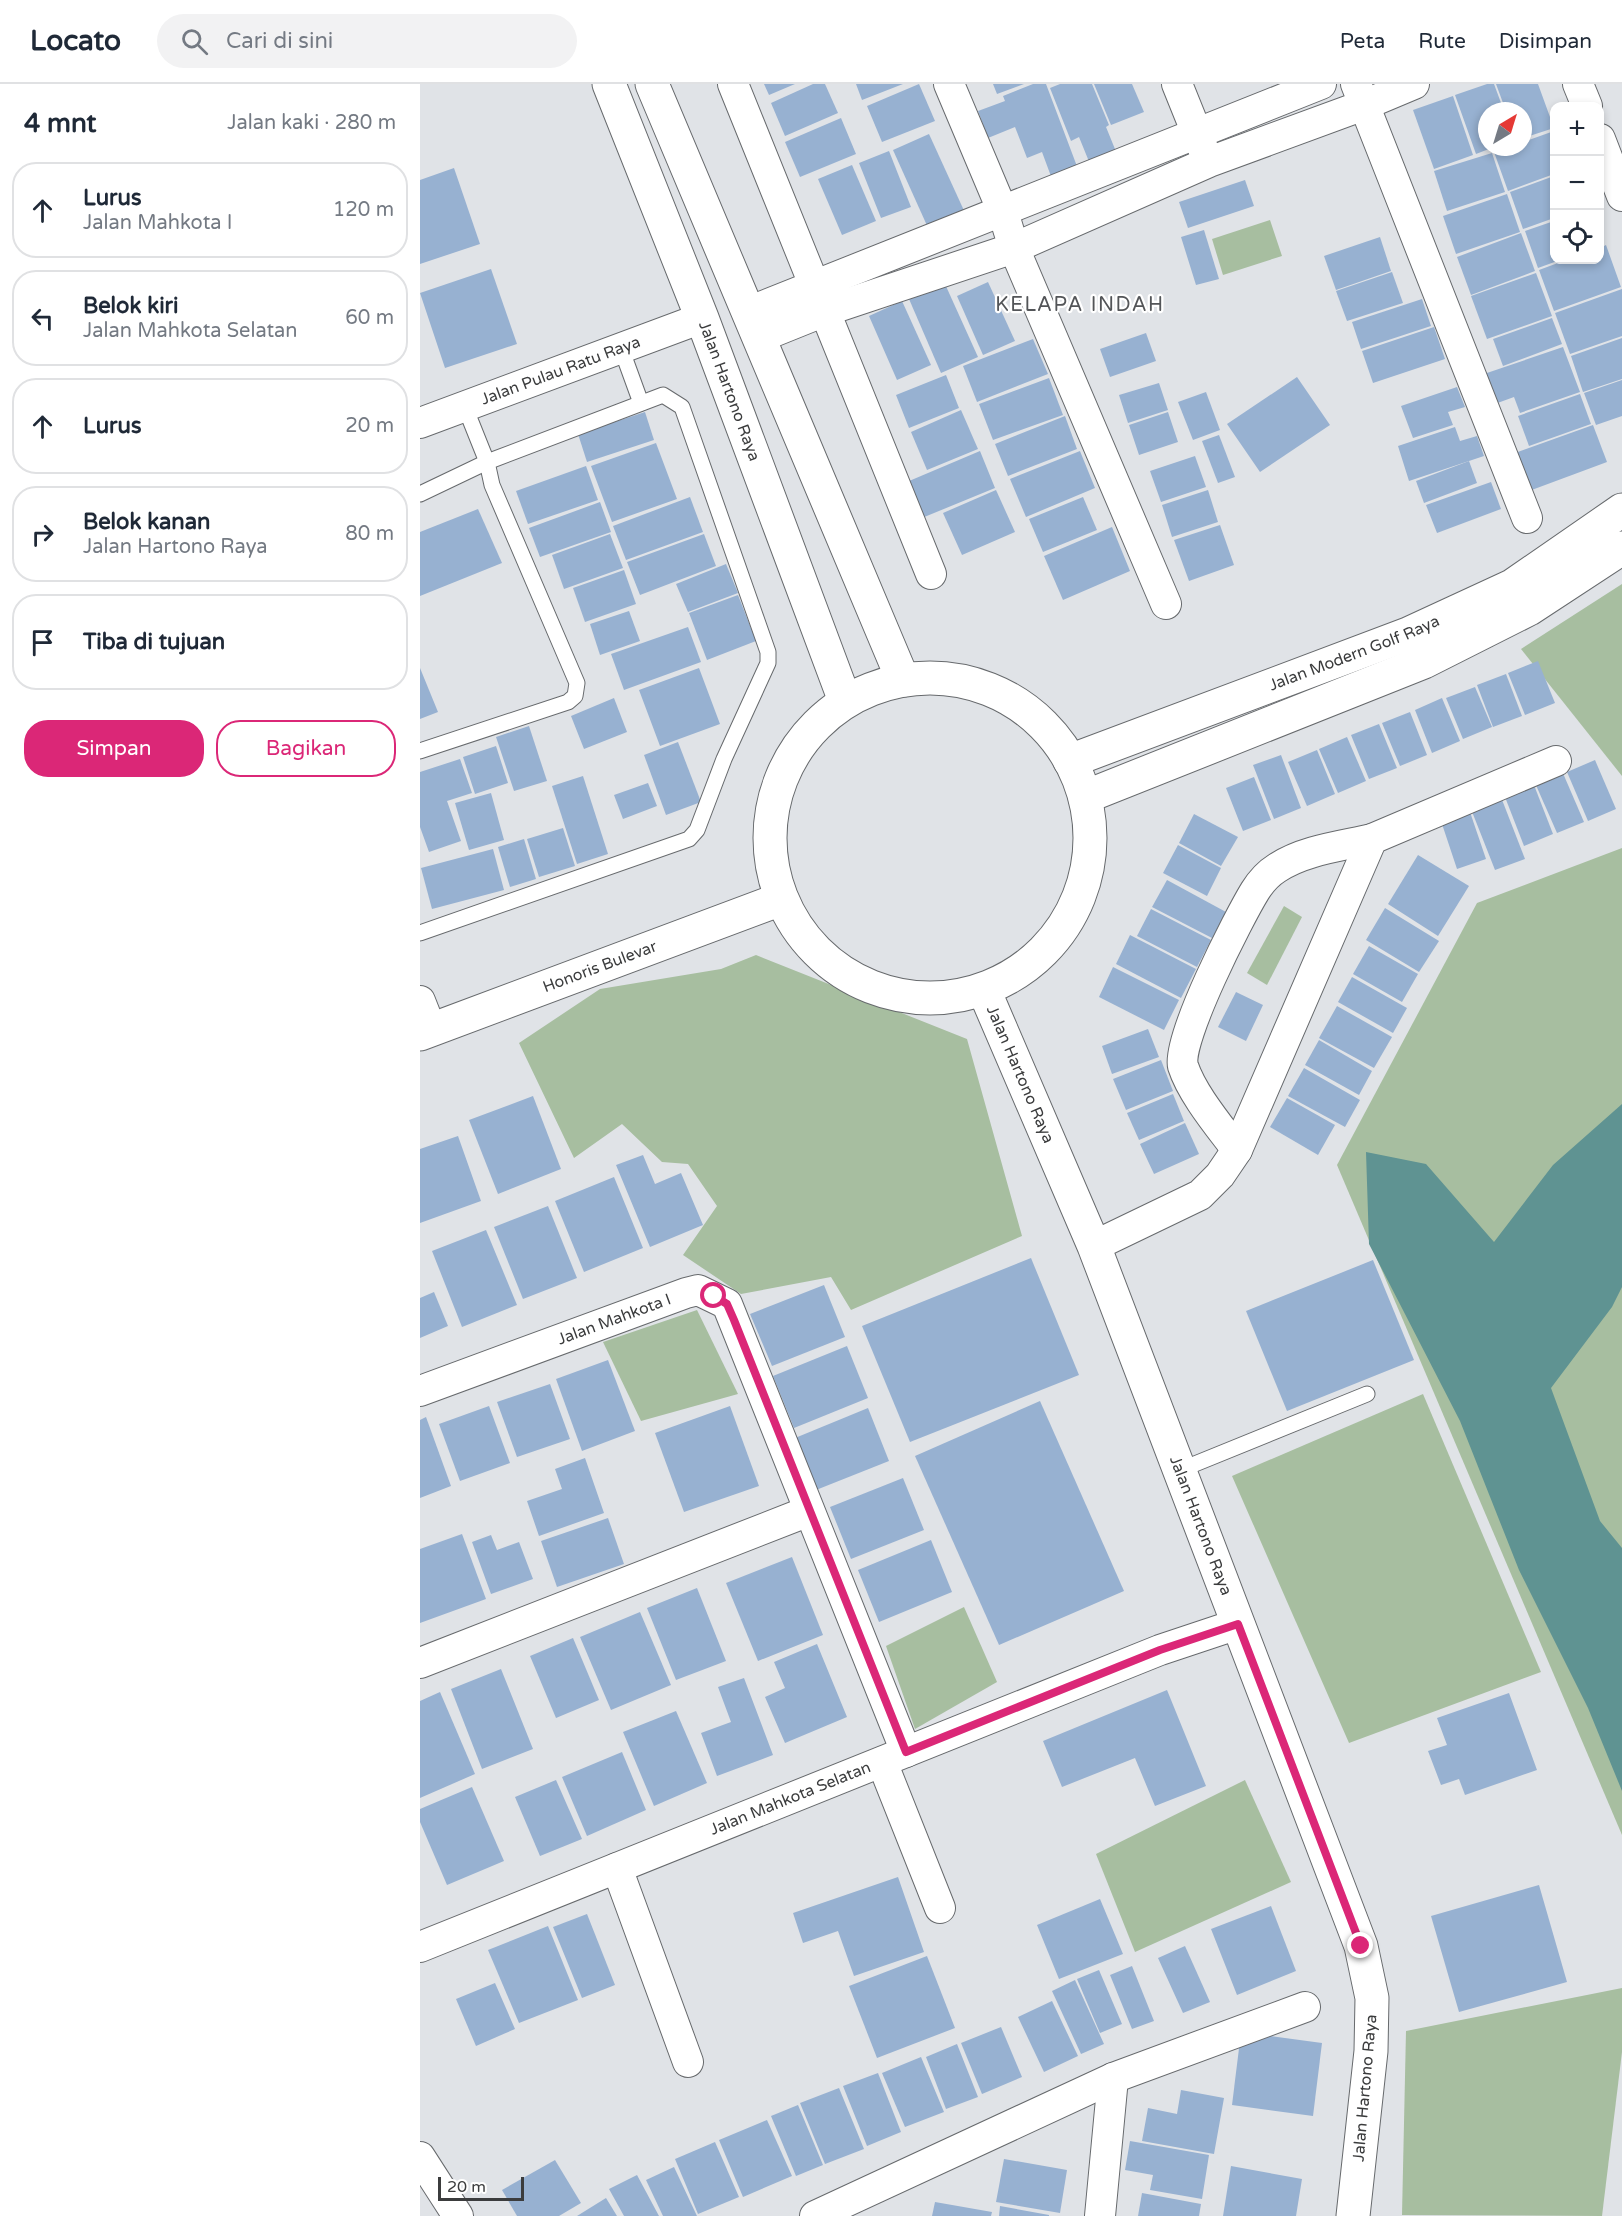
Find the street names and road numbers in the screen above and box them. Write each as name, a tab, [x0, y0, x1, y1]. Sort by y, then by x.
street label: Jalan Hartono Raya	[694, 319, 765, 464]
street label: Jalan Pulau Ratu Raya	[478, 332, 643, 409]
street label: Jalan Modern Golf Raya	[1266, 611, 1443, 695]
street label: Honoris Bulevar	[540, 936, 660, 997]
street label: Jalan Hartono Raya	[982, 1003, 1059, 1146]
street label: Jalan Mahkota I	[555, 1289, 674, 1350]
street label: Jalan Hartono Raya	[1165, 1453, 1236, 1598]
street label: Jalan Mahkota Selatan	[707, 1757, 874, 1840]
street label: Jalan Hartono Raya	[1349, 2014, 1381, 2162]

